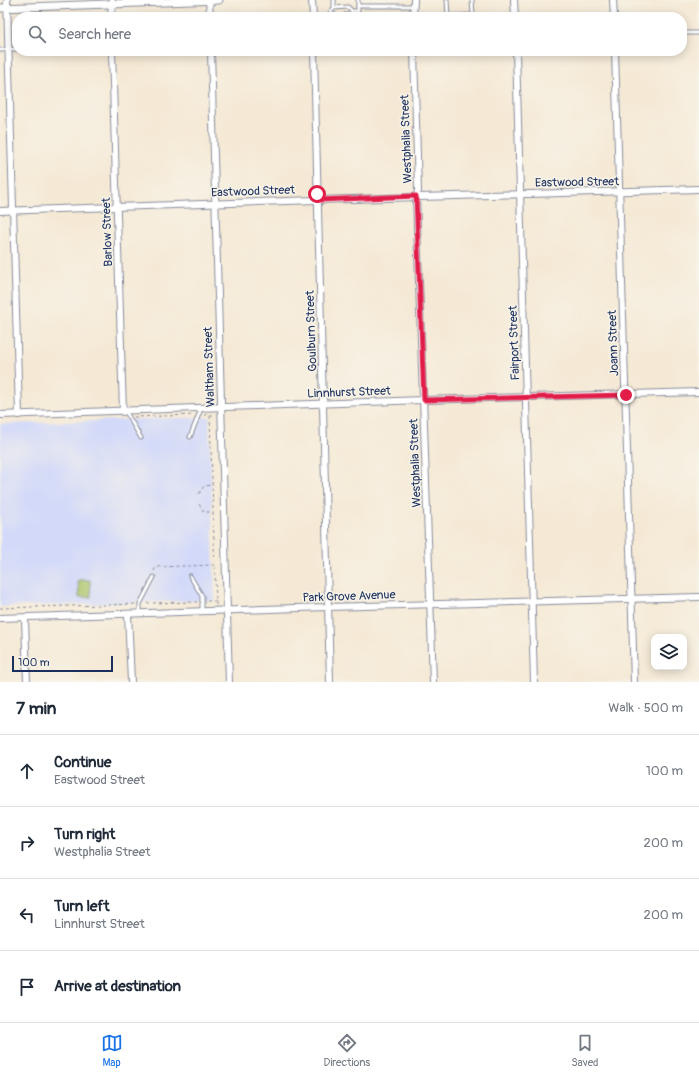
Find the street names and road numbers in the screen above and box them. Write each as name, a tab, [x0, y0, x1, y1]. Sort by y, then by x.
street label: Westphalia Street	[397, 94, 416, 184]
street label: Eastwood Street	[535, 174, 619, 191]
street label: Eastwood Street	[211, 183, 295, 200]
street label: Barlow Street	[99, 197, 116, 267]
street label: Goulburn Street	[303, 290, 320, 372]
street label: Fairport Street	[506, 305, 523, 381]
street label: Joann Street	[605, 310, 622, 376]
street label: Waltham Street	[201, 326, 218, 407]
street label: Linnhurst Street	[307, 384, 391, 401]
street label: Westphalia Street	[406, 418, 425, 508]
street label: Park Grove Avenue	[302, 587, 396, 606]

